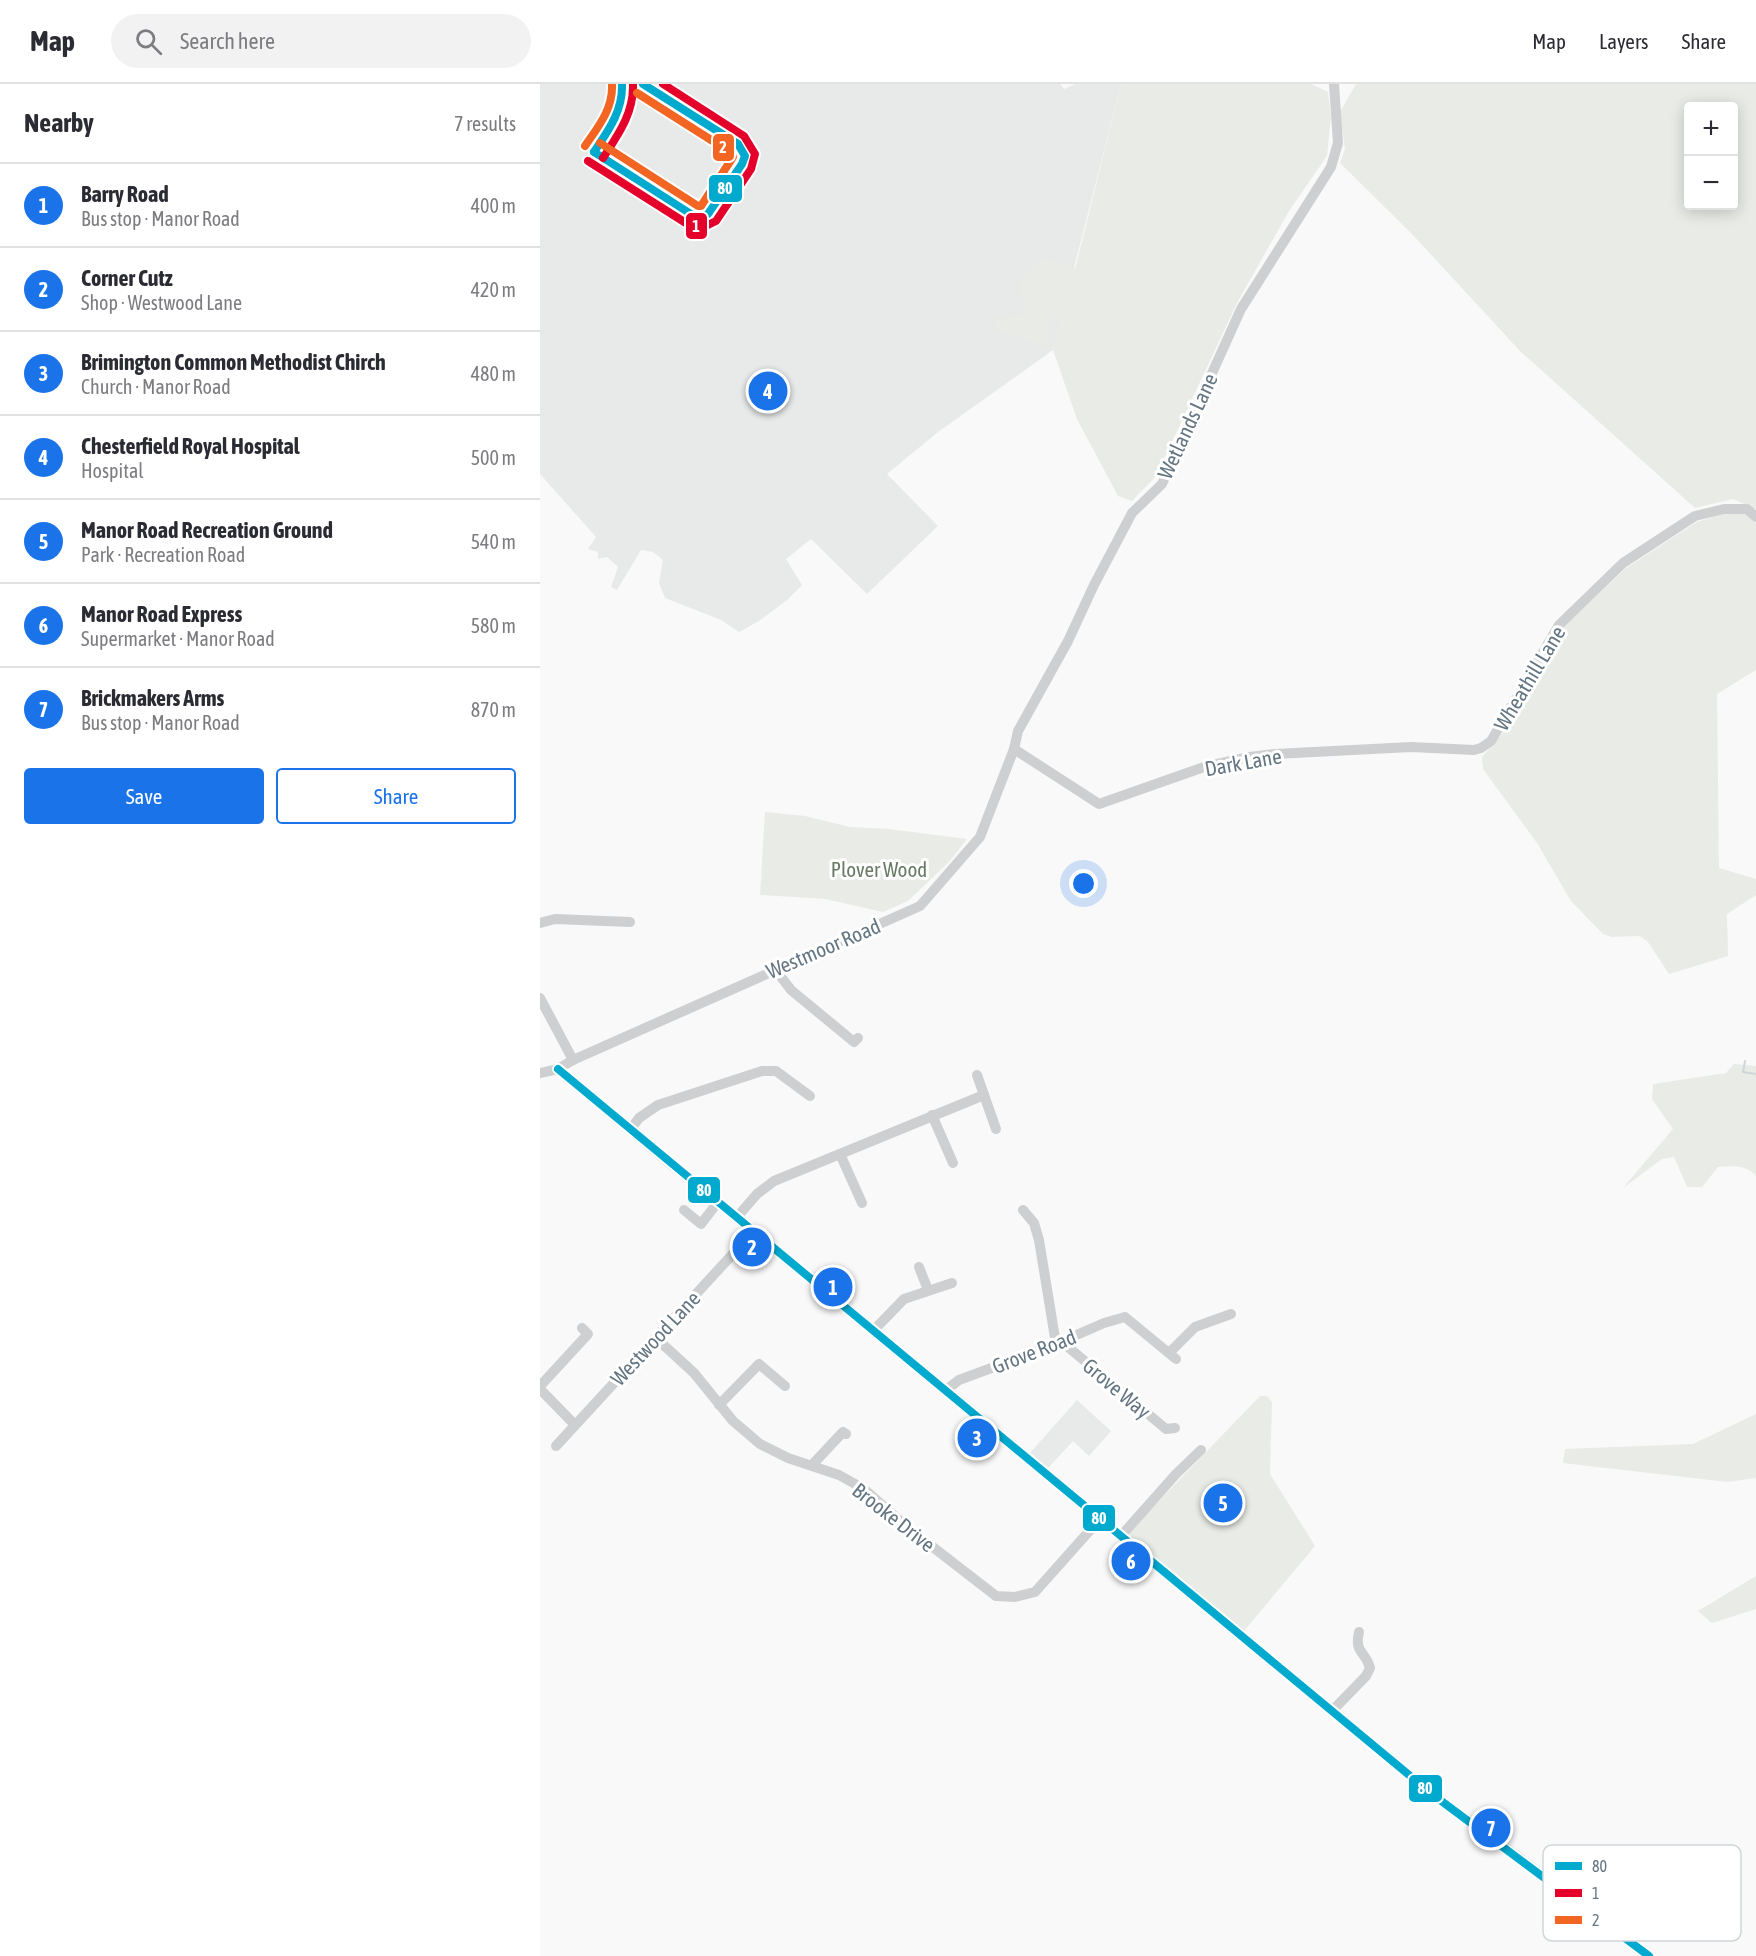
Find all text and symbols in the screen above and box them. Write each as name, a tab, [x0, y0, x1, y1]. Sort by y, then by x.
search box	[111, 14, 531, 68]
text: Map	[30, 25, 75, 57]
icon: search	[132, 25, 165, 58]
text: Search here	[180, 28, 275, 54]
text: Map	[1532, 29, 1566, 53]
text: Layers	[1599, 29, 1649, 53]
text: Share	[1682, 29, 1726, 53]
map controls	[1684, 102, 1738, 210]
button: +	[1684, 102, 1738, 156]
text: Nearby	[24, 108, 94, 138]
text: 7 results	[454, 112, 516, 135]
line badge: 2	[712, 133, 735, 162]
text: 2	[719, 138, 727, 156]
button: −	[1684, 156, 1738, 210]
line badge: 80	[708, 174, 743, 203]
text: 80	[717, 179, 733, 197]
text: Barry Road	[81, 181, 169, 207]
text: 1	[39, 194, 48, 217]
text: 400 m	[471, 194, 516, 217]
text: Bus stop · Manor Road	[81, 207, 240, 230]
line badge: 1	[685, 212, 708, 240]
text: 1	[692, 217, 700, 235]
text: Corner Cutz	[81, 265, 173, 291]
text: 2	[39, 278, 48, 301]
text: 420 m	[471, 278, 516, 301]
text: Shop · Westwood Lane	[81, 291, 242, 314]
text: Brimington Common Methodist Chirch	[81, 349, 386, 375]
text: 3	[39, 362, 48, 385]
text: 480 m	[471, 362, 516, 385]
pin: 4	[748, 368, 788, 414]
street label: Wetlands Lane	[1152, 369, 1222, 483]
text: Church · Manor Road	[81, 375, 231, 398]
text: Chesterfield Royal Hospital	[81, 433, 300, 459]
text: 4	[39, 446, 48, 469]
text: 500 m	[471, 446, 516, 469]
text: Hospital	[81, 459, 144, 482]
text: Manor Road Recreation Ground	[81, 517, 333, 543]
text: 5	[39, 530, 48, 553]
text: 540 m	[471, 530, 516, 553]
text: Park · Recreation Road	[81, 543, 245, 566]
text: Manor Road Express	[81, 601, 242, 627]
text: 6	[39, 614, 48, 637]
text: 580 m	[471, 614, 516, 637]
street label: Wheathill Lane	[1488, 622, 1570, 734]
text: Supermarket · Manor Road	[81, 627, 275, 650]
text: Brickmakers Arms	[81, 685, 224, 711]
text: 7	[39, 698, 48, 721]
text: 870 m	[471, 698, 516, 721]
text: Bus stop · Manor Road	[81, 711, 240, 734]
street label: Dark Lane	[1203, 743, 1283, 781]
button: Save	[24, 768, 264, 824]
button: Share	[276, 768, 516, 824]
park label: Plover Wood	[831, 857, 927, 881]
your location	[1069, 869, 1098, 898]
street label: Westmoor Road	[762, 913, 884, 983]
line badge: 80	[687, 1176, 721, 1204]
text: 80	[696, 1181, 712, 1199]
pin: 2	[732, 1224, 772, 1270]
pin: 1	[814, 1264, 852, 1310]
street label: Westwood Lane	[605, 1286, 705, 1390]
street label: Grove Road	[989, 1324, 1079, 1378]
street label: Grove Way	[1078, 1353, 1156, 1423]
pin: 3	[958, 1416, 996, 1460]
street label: Brooke Drive	[848, 1477, 940, 1557]
pin: 5	[1204, 1480, 1242, 1526]
line badge: 80	[1082, 1504, 1116, 1532]
text: 80	[1091, 1509, 1107, 1527]
pin: 6	[1112, 1538, 1150, 1584]
line badge: 80	[1408, 1774, 1443, 1803]
text: 80	[1417, 1779, 1433, 1797]
pin: 7	[1472, 1806, 1510, 1850]
legend	[1543, 1845, 1741, 1941]
text: 80	[1592, 1857, 1607, 1875]
text: 1	[1592, 1884, 1600, 1902]
text: 2	[1592, 1911, 1600, 1929]

